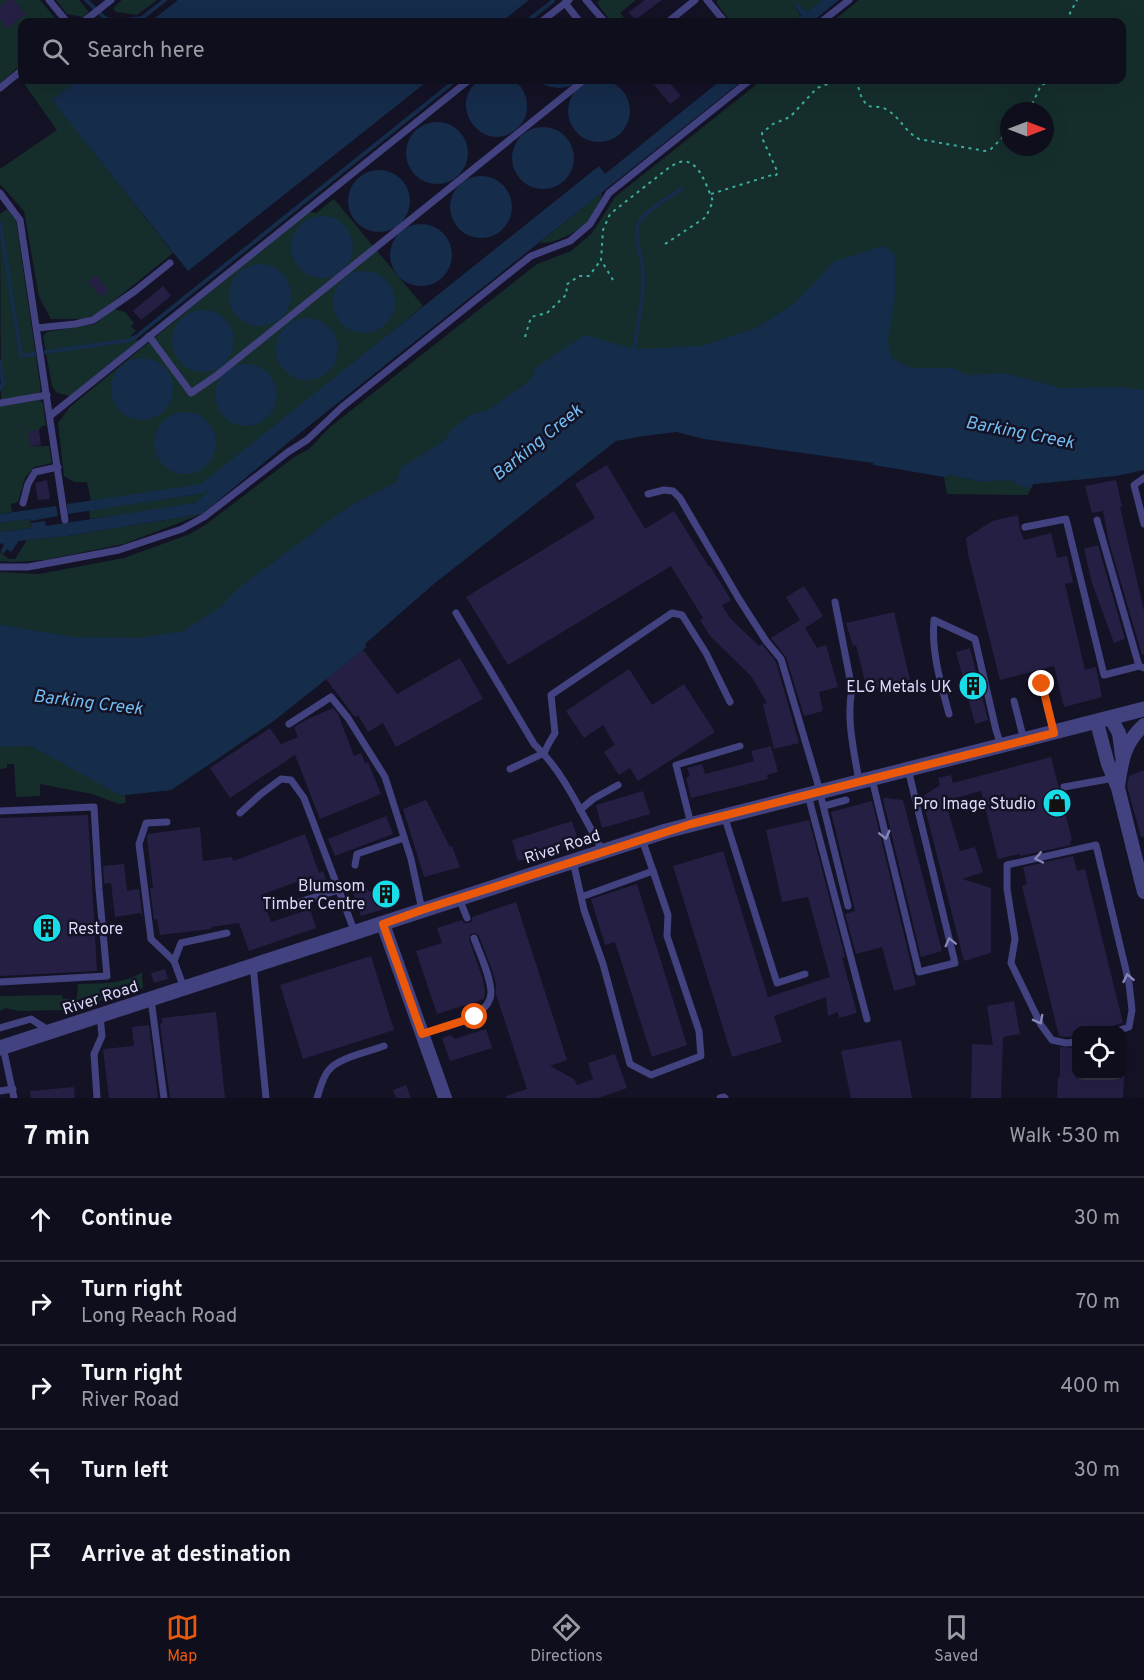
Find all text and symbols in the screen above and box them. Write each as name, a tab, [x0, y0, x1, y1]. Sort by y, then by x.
search box	[18, 18, 1126, 84]
icon: search	[39, 35, 72, 68]
text: Search here	[87, 38, 205, 65]
north arrow	[1000, 102, 1054, 156]
water label: Barking Creek	[488, 399, 589, 487]
water label: Barking Creek	[963, 412, 1077, 455]
building icon: ELG Metals UK	[957, 670, 989, 702]
route end	[1028, 670, 1054, 696]
place label: ELG Metals UK	[846, 678, 952, 698]
water label: Barking Creek	[32, 685, 145, 722]
shop icon: Pro Image Studio	[1041, 787, 1073, 819]
place label: Pro Image Studio	[913, 795, 1036, 815]
street label: River Road	[522, 826, 603, 870]
one-way arrow	[878, 830, 891, 840]
one-way arrow	[1034, 850, 1044, 863]
place label: Blumsom Timber Centre	[262, 877, 365, 915]
building icon: Blumsom Timber Centre	[370, 878, 402, 910]
building icon: Restore	[31, 912, 63, 944]
place label: Restore	[68, 920, 123, 940]
one-way arrow	[945, 938, 958, 948]
one-way arrow	[1122, 973, 1135, 983]
street label: River Road	[60, 977, 141, 1021]
route start	[461, 1003, 487, 1029]
one-way arrow	[1032, 1013, 1043, 1024]
map controls	[1072, 1026, 1126, 1080]
button: locate	[1072, 1026, 1126, 1080]
text: 7 min	[24, 1121, 90, 1154]
text: Walk · 530 m	[1009, 1124, 1120, 1150]
icon: ahead	[24, 1203, 57, 1236]
text: Continue	[81, 1206, 172, 1233]
text: 30 m	[1074, 1206, 1120, 1232]
text: Turn right	[81, 1277, 183, 1304]
icon: right	[24, 1287, 57, 1320]
text: 70 m	[1076, 1290, 1120, 1316]
text: Long Reach Road	[81, 1304, 237, 1330]
text: Turn right	[81, 1361, 183, 1388]
icon: right	[24, 1371, 57, 1404]
text: 400 m	[1060, 1374, 1120, 1400]
text: River Road	[81, 1388, 179, 1414]
icon: left	[24, 1455, 57, 1488]
text: Turn left	[81, 1458, 169, 1485]
text: 30 m	[1074, 1458, 1120, 1484]
icon: arrive	[24, 1539, 57, 1572]
text: Arrive at destination	[81, 1542, 291, 1569]
tab: Map	[166, 1611, 199, 1667]
tab: Directions	[530, 1611, 603, 1667]
tab: Saved	[934, 1611, 978, 1667]

